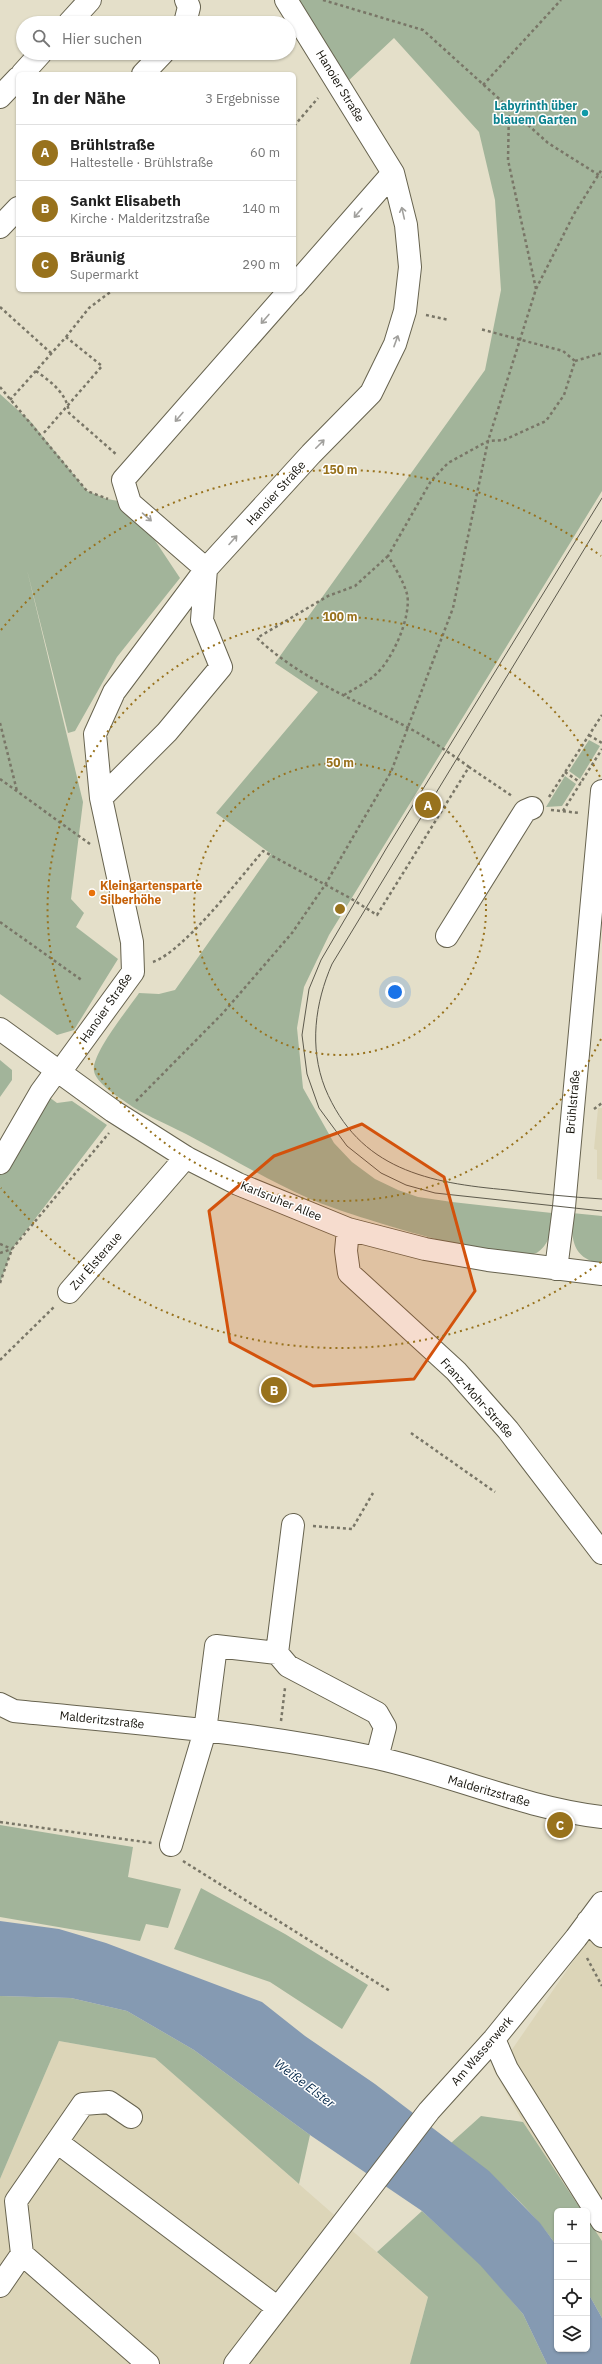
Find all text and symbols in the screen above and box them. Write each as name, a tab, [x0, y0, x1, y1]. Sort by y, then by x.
search box	[16, 16, 296, 60]
icon: search	[30, 27, 52, 49]
text: Hier suchen	[62, 29, 142, 48]
street label: Hanoier Straße	[313, 47, 368, 125]
text: In der Nähe	[32, 87, 126, 109]
text: 3 Ergebnisse	[205, 90, 280, 107]
place label: Labyrinth über blauem Garten	[493, 98, 577, 127]
marker: Labyrinth über blauem Garten	[580, 108, 590, 118]
text: Brühlstraße	[70, 135, 155, 154]
text: A	[41, 144, 49, 161]
text: 60 m	[250, 144, 280, 161]
text: Haltestelle · Brühlstraße	[70, 154, 213, 171]
text: Sankt Elisabeth	[70, 191, 181, 210]
text: B	[41, 200, 49, 217]
text: 140 m	[242, 200, 280, 217]
one-way arrow	[398, 207, 406, 220]
one-way arrow	[353, 208, 363, 218]
text: Kirche · Malderitzstraße	[70, 210, 210, 227]
text: Bräunig	[70, 247, 125, 266]
text: C	[41, 256, 49, 273]
text: 290 m	[242, 256, 280, 273]
text: Supermarkt	[70, 266, 139, 283]
one-way arrow	[260, 314, 269, 325]
one-way arrow	[393, 334, 400, 347]
one-way arrow	[174, 412, 183, 422]
one-way arrow	[316, 439, 325, 449]
street label: Hanoier Straße	[243, 457, 309, 528]
text: 150 m	[322, 462, 358, 477]
one-way arrow	[141, 513, 152, 522]
one-way arrow	[228, 535, 237, 545]
text: 100 m	[322, 609, 358, 624]
text: 50 m	[326, 755, 354, 770]
pin: A	[415, 790, 441, 820]
place label: Kleingartensparte Silberhöhe	[100, 878, 203, 907]
marker: Kleingartensparte Silberhöhe	[87, 888, 97, 898]
centre of rings	[333, 902, 347, 916]
street label: Hanoier Straße	[76, 970, 135, 1045]
your location	[385, 982, 405, 1002]
street label: Brühlstraße	[562, 1069, 583, 1135]
street label: Karlsruher Allee	[238, 1177, 324, 1224]
street label: Zur Elsteraue	[66, 1228, 125, 1293]
street label: Franz-Mohr-Straße	[438, 1355, 517, 1441]
pin: B	[261, 1375, 287, 1405]
street label: Malderitzstraße	[59, 1708, 146, 1731]
street label: Malderitzstraße	[446, 1772, 533, 1810]
pin: C	[547, 1810, 573, 1840]
street label: Am Wasserwerk	[447, 2012, 516, 2088]
water label: Weiße Elster	[271, 2055, 339, 2112]
map controls	[554, 2208, 590, 2352]
button: +	[554, 2208, 590, 2244]
button: −	[554, 2244, 590, 2280]
button: locate	[554, 2280, 590, 2316]
button: layers	[554, 2316, 590, 2352]

